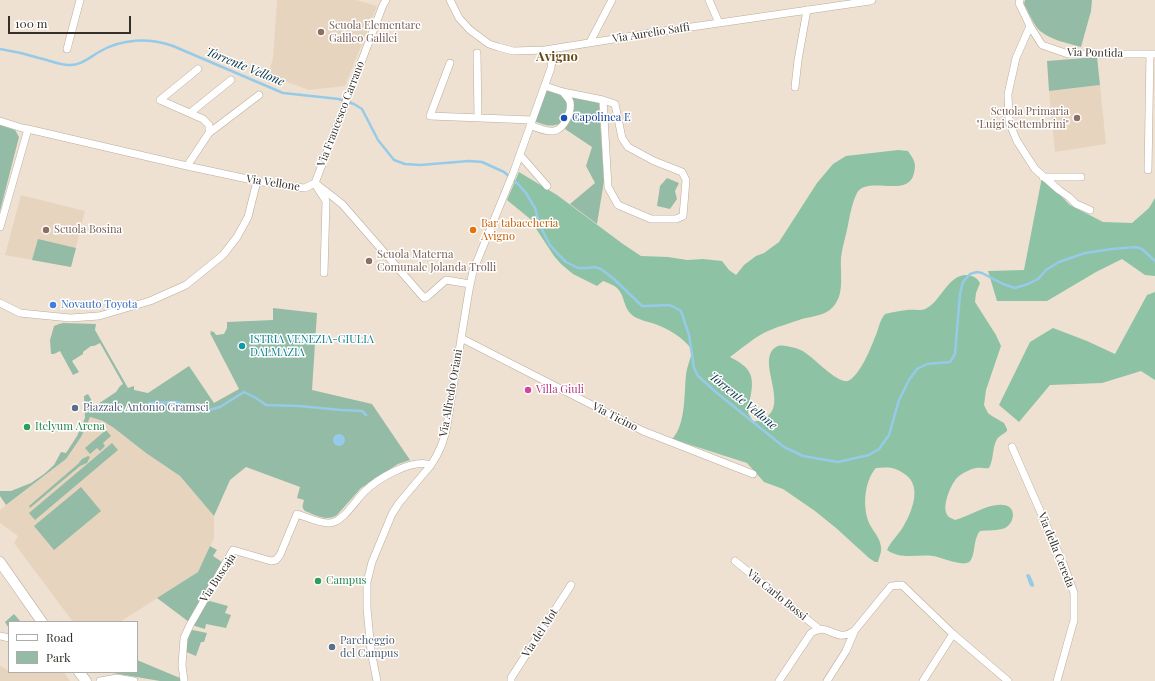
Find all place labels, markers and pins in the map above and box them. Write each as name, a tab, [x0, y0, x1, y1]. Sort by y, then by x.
place label: Scuola Elementare Galileo Galilei	[329, 19, 421, 45]
marker: Scuola Elementare Galileo Galilei	[316, 27, 326, 37]
place label: Scuola Primaria "Luigi Settembrini"	[976, 105, 1069, 131]
place label: Capolinea E	[572, 111, 631, 125]
marker: Capolinea E	[559, 113, 569, 123]
marker: Scuola Primaria "Luigi Settembrini"	[1072, 113, 1082, 123]
place label: Bar tabaccheria Avigno	[481, 217, 558, 243]
place label: Scuola Bosina	[54, 223, 122, 237]
marker: Scuola Bosina	[41, 225, 51, 235]
marker: Bar tabaccheria Avigno	[468, 225, 478, 235]
place label: Scuola Materna Comunale Jolanda Trolli	[377, 248, 496, 274]
marker: Scuola Materna Comunale Jolanda Trolli	[364, 256, 374, 266]
place label: Novauto Toyota	[61, 298, 137, 312]
marker: Novauto Toyota	[48, 300, 58, 310]
place label: ISTRIA VENEZIA-GIULIA DALMAZIA	[250, 333, 374, 359]
marker: ISTRIA VENEZIA-GIULIA DALMAZIA	[237, 341, 247, 351]
place label: Villa Giuli	[536, 383, 584, 397]
marker: Villa Giuli	[523, 385, 533, 395]
place label: Piazzale Antonio Gramsci	[83, 401, 209, 415]
marker: Piazzale Antonio Gramsci	[70, 403, 80, 413]
place label: Itelyum Arena	[35, 420, 105, 434]
marker: Itelyum Arena	[22, 422, 32, 432]
place label: Campus	[326, 574, 367, 588]
marker: Campus	[313, 576, 323, 586]
place label: Parcheggio del Campus	[340, 634, 398, 660]
marker: Parcheggio del Campus	[327, 642, 337, 652]

